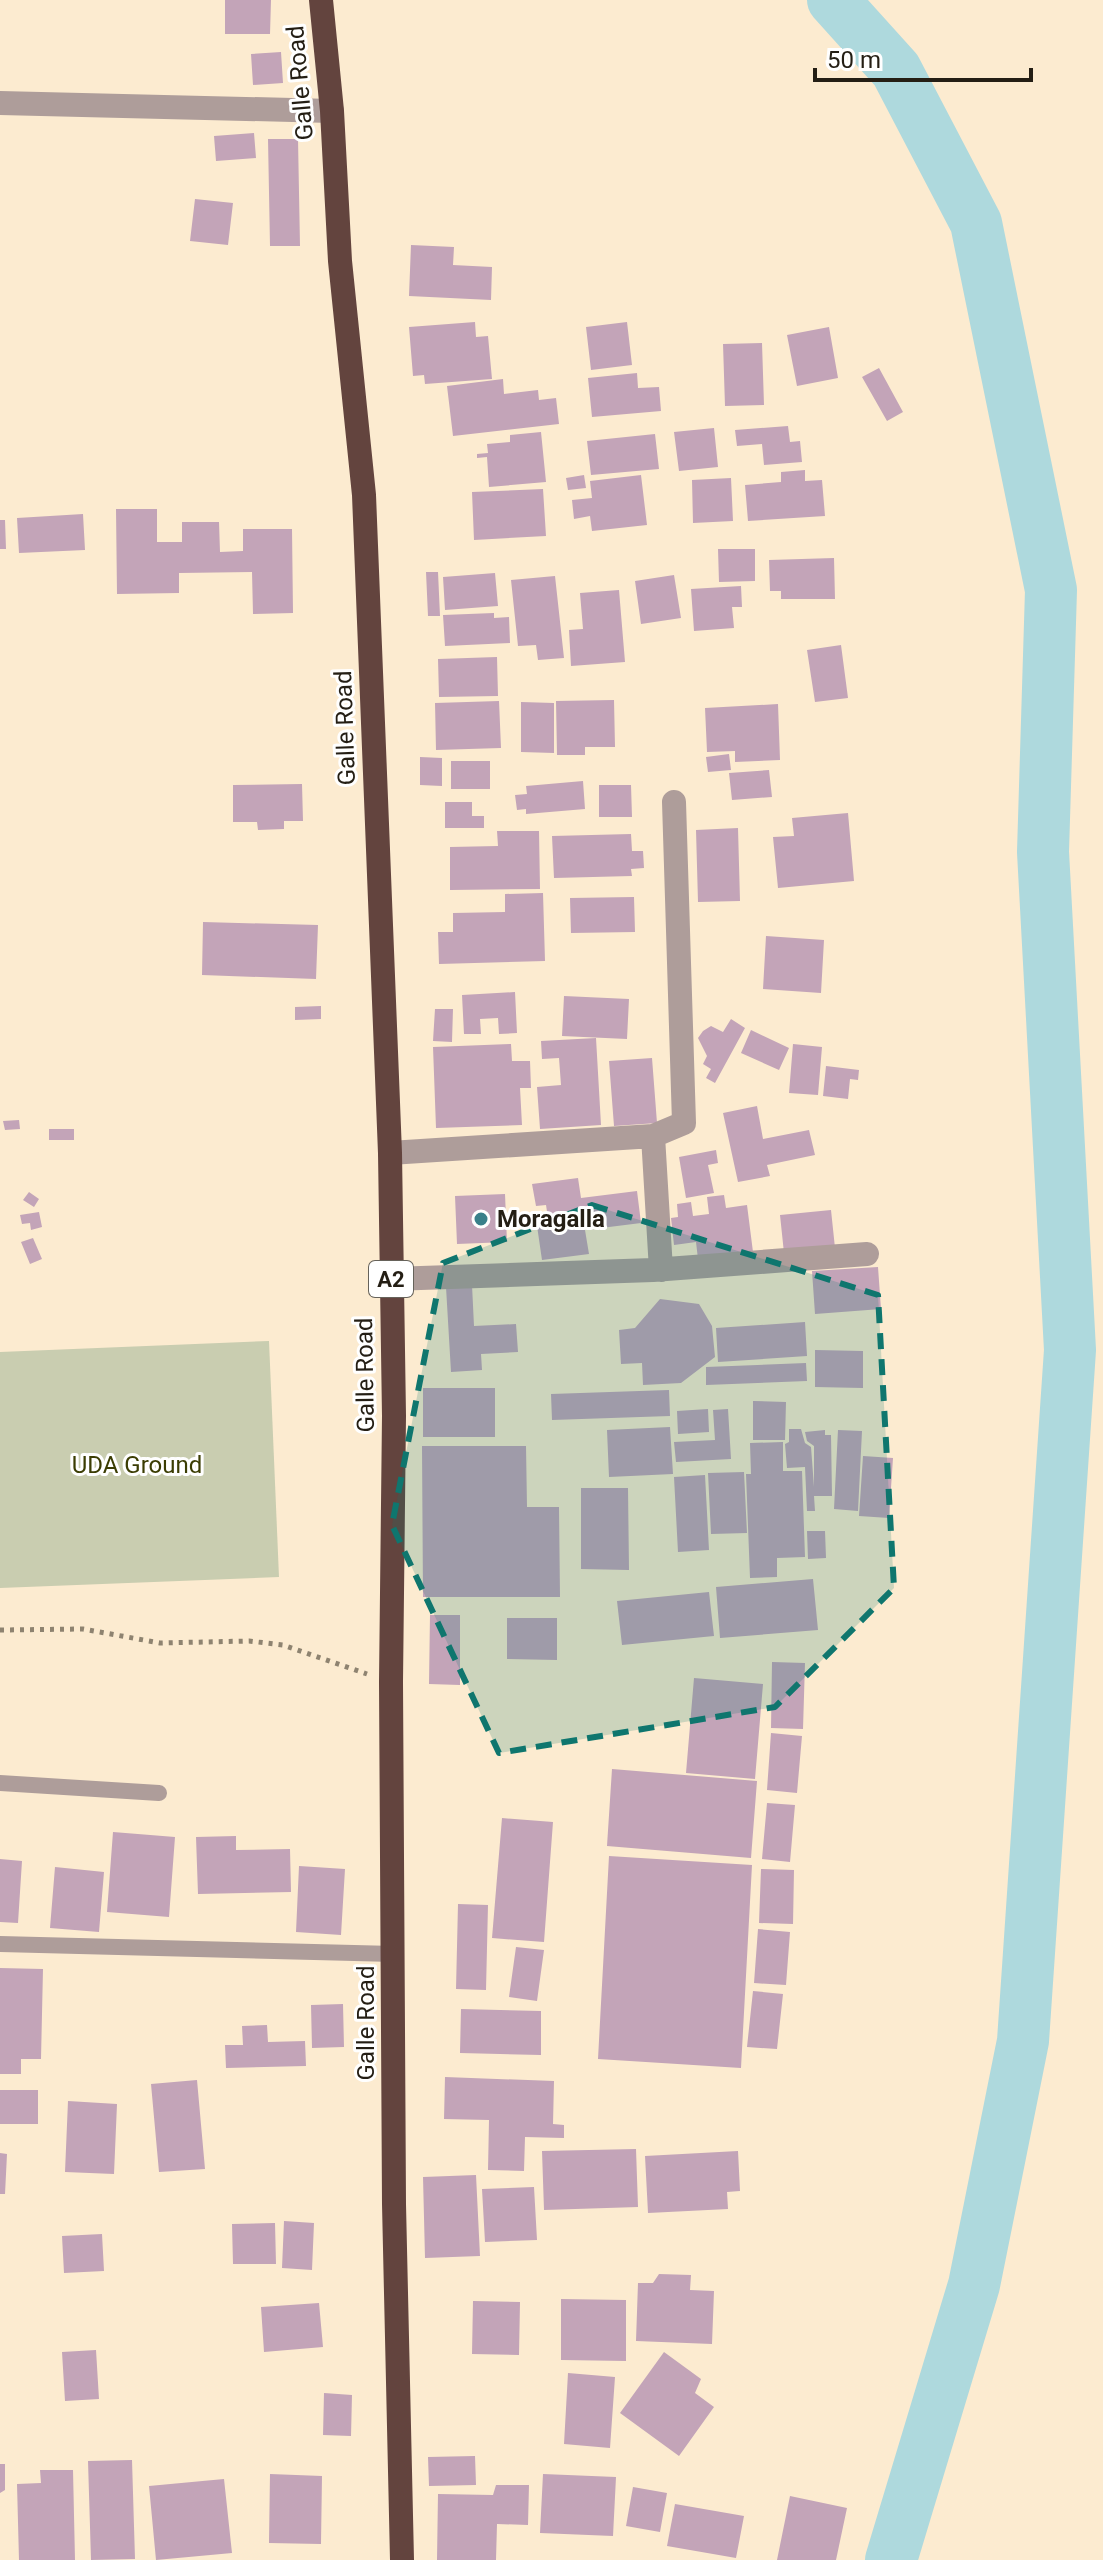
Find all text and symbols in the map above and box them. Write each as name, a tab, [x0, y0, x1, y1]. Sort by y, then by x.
street label: Galle Road	[281, 25, 319, 141]
scale bar	[815, 32, 1031, 82]
text: 50 m	[827, 46, 881, 74]
street label: Galle Road	[329, 670, 361, 786]
place label: Moragalla	[497, 1205, 605, 1233]
marker: Moragalla	[472, 1210, 490, 1228]
road number: A2	[369, 1261, 413, 1297]
street label: Galle Road	[350, 1317, 380, 1433]
park label: UDA Ground	[72, 1451, 202, 1479]
street label: Galle Road	[352, 1966, 380, 2080]

